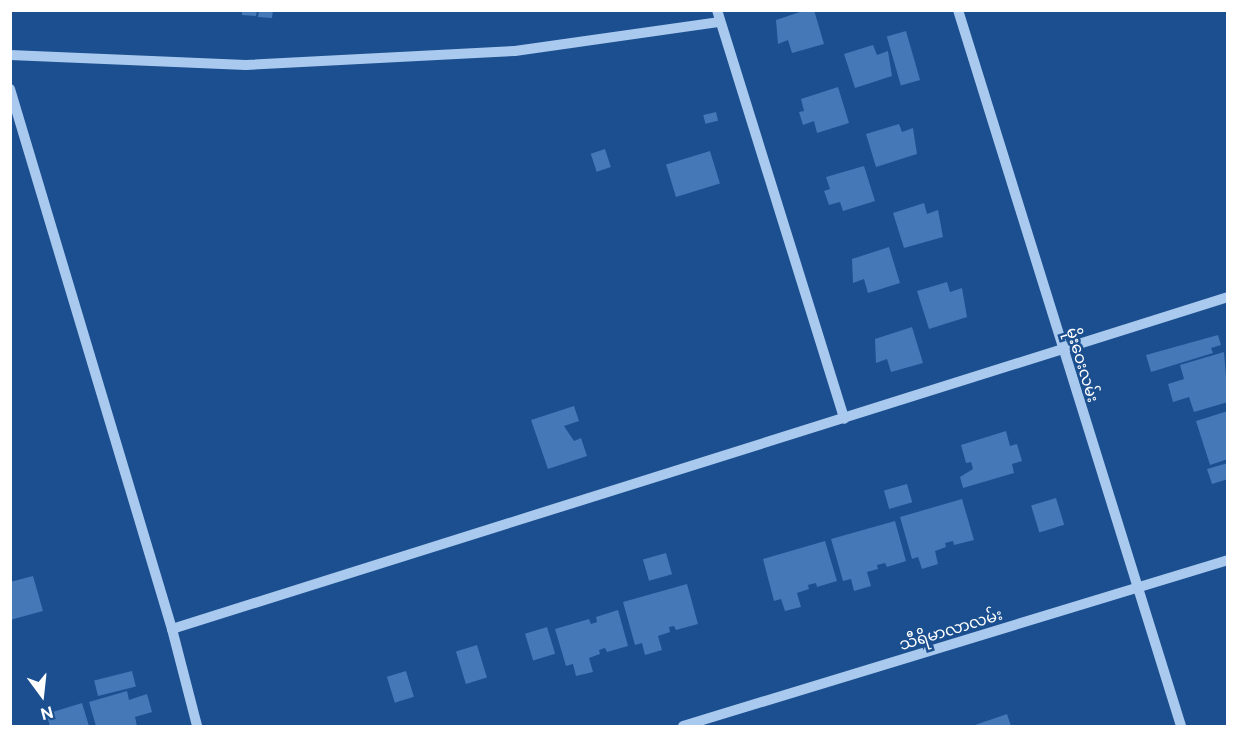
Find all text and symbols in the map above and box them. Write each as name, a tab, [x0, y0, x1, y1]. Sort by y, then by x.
street label: မိုးဝေးလမ်း	[1062, 325, 1102, 405]
street label: သီရိမာလာလမ်း	[897, 605, 1005, 655]
north arrow	[12, 665, 72, 725]
text: N	[38, 702, 55, 724]

